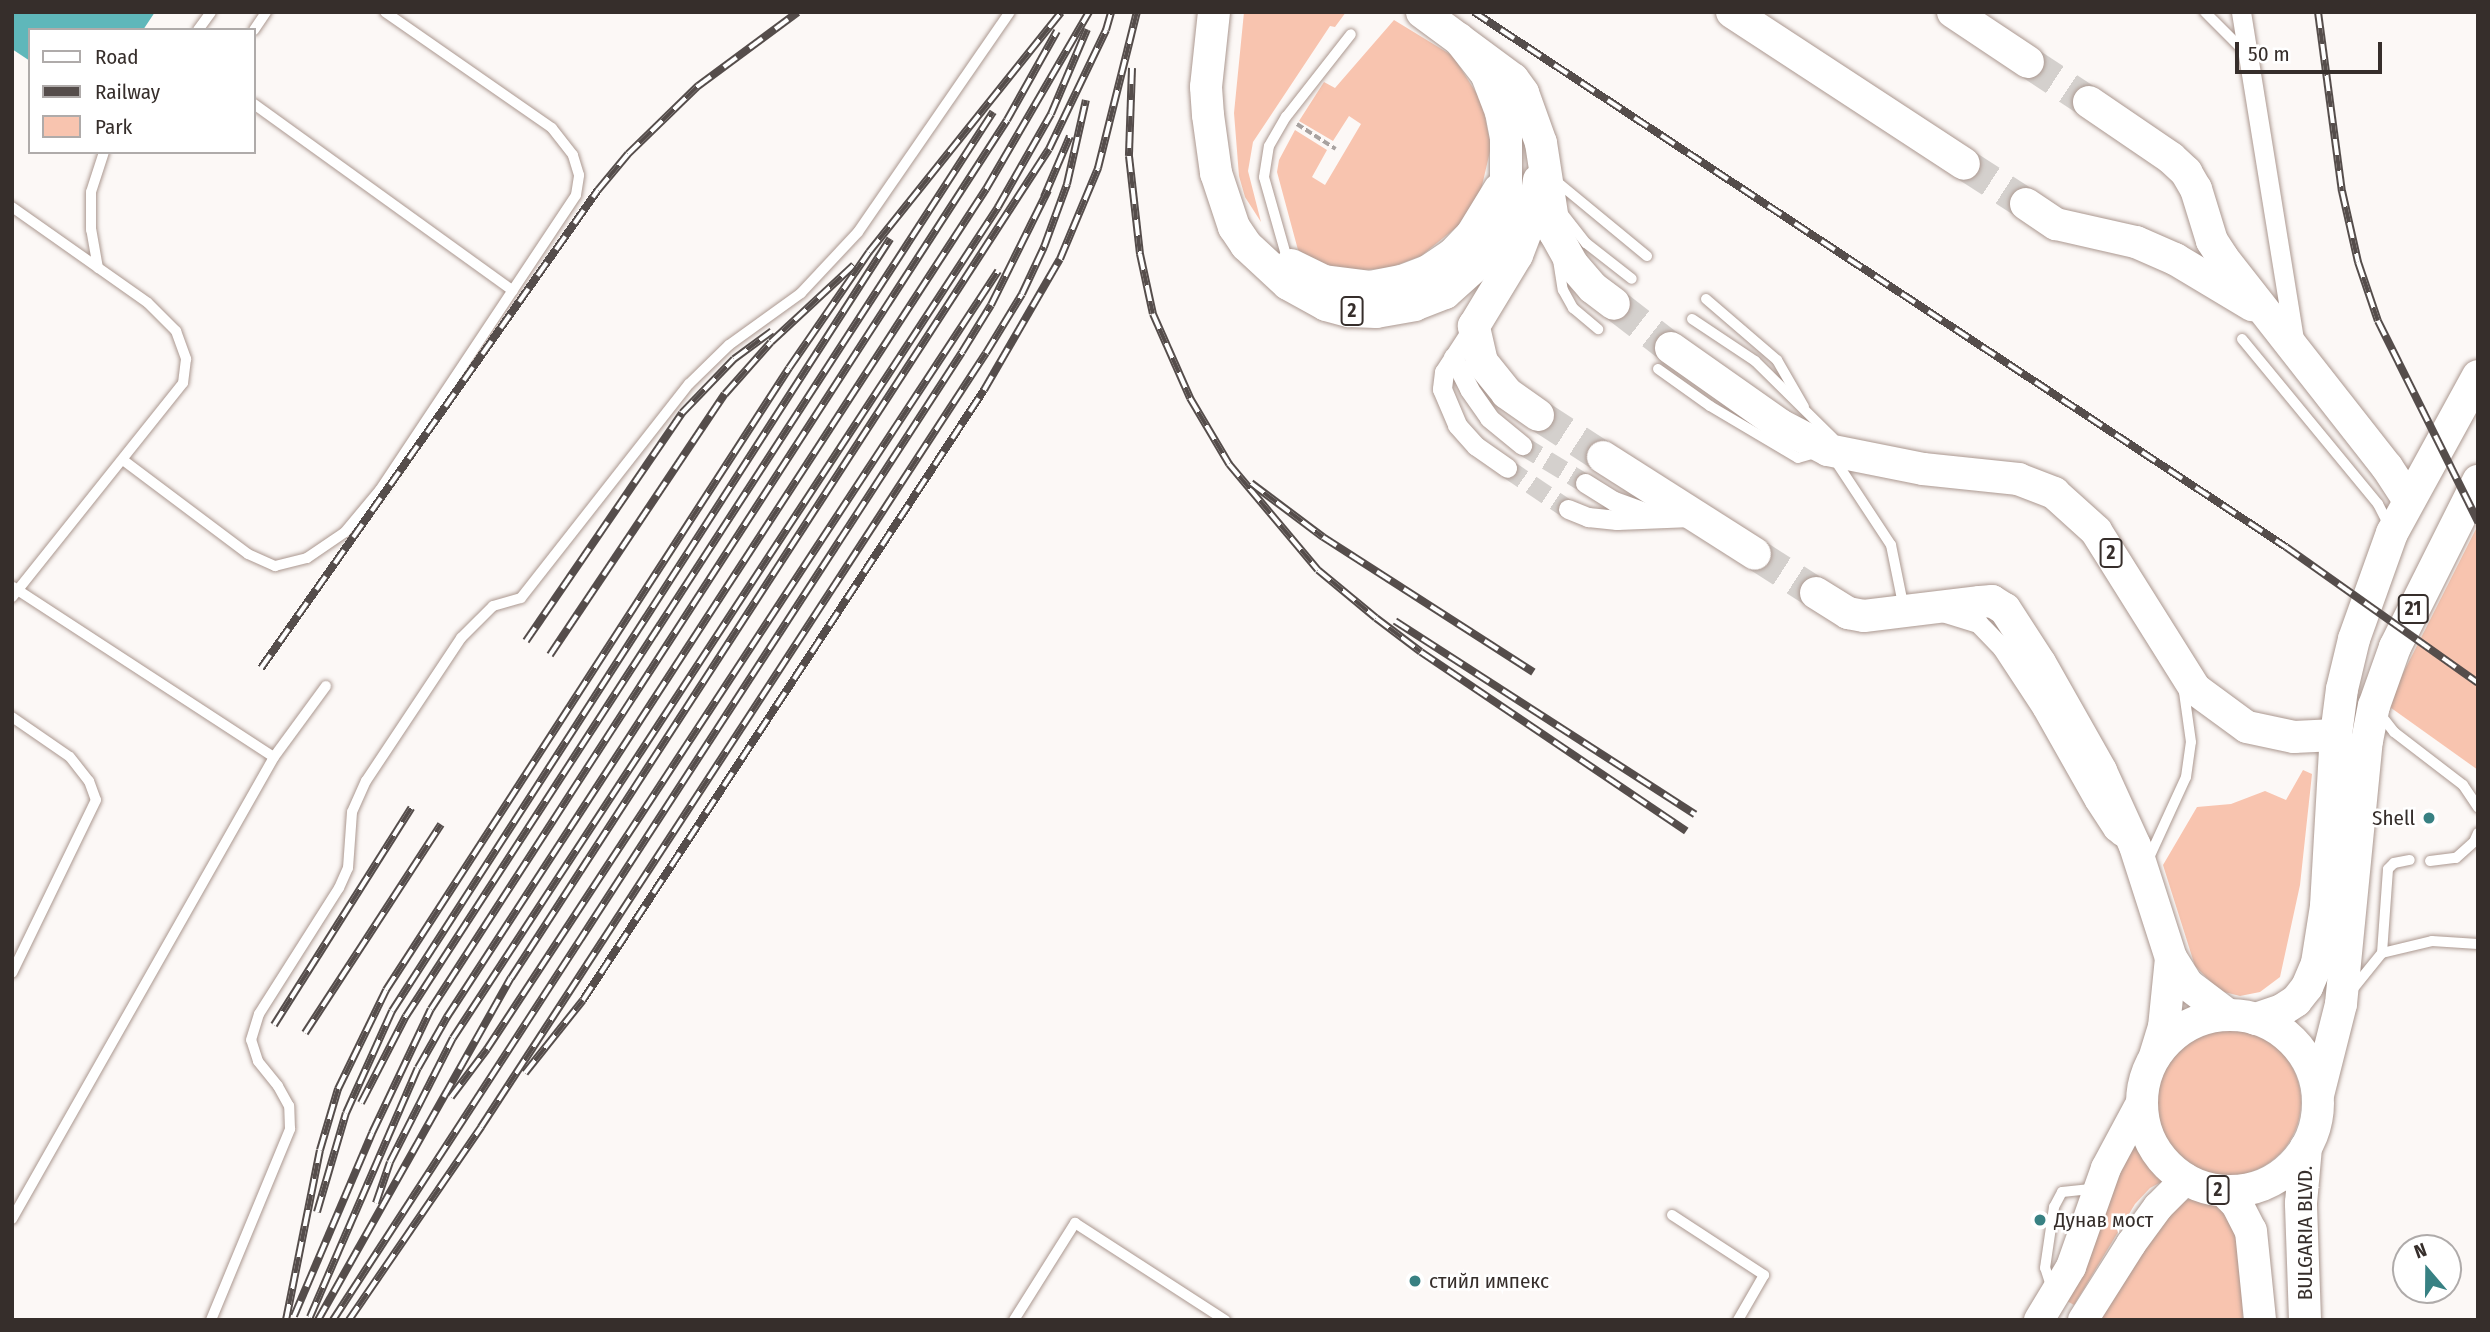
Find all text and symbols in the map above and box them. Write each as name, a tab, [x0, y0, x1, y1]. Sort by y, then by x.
legend	[28, 28, 256, 154]
scale bar	[2238, 28, 2385, 72]
text: 50 m	[2248, 41, 2290, 67]
text: Road	[95, 44, 139, 70]
text: Railway	[95, 79, 160, 105]
text: Park	[95, 114, 132, 140]
road number: 2	[1340, 296, 1364, 326]
road number: 2	[2099, 538, 2123, 568]
road number: 21	[2397, 594, 2429, 624]
place label: Shell	[2372, 805, 2415, 831]
marker: Shell	[2421, 810, 2437, 826]
street label: BULGARIA BLVD.	[2292, 1166, 2318, 1300]
road number: 2	[2206, 1174, 2230, 1206]
place label: Дунав мост	[2054, 1207, 2153, 1233]
marker: Дунав мост	[2032, 1212, 2048, 1228]
north arrow	[2392, 1234, 2462, 1304]
text: N	[2411, 1238, 2430, 1263]
place label: стийл импекс	[1429, 1268, 1549, 1294]
marker: стийл импекс	[1407, 1273, 1423, 1289]

